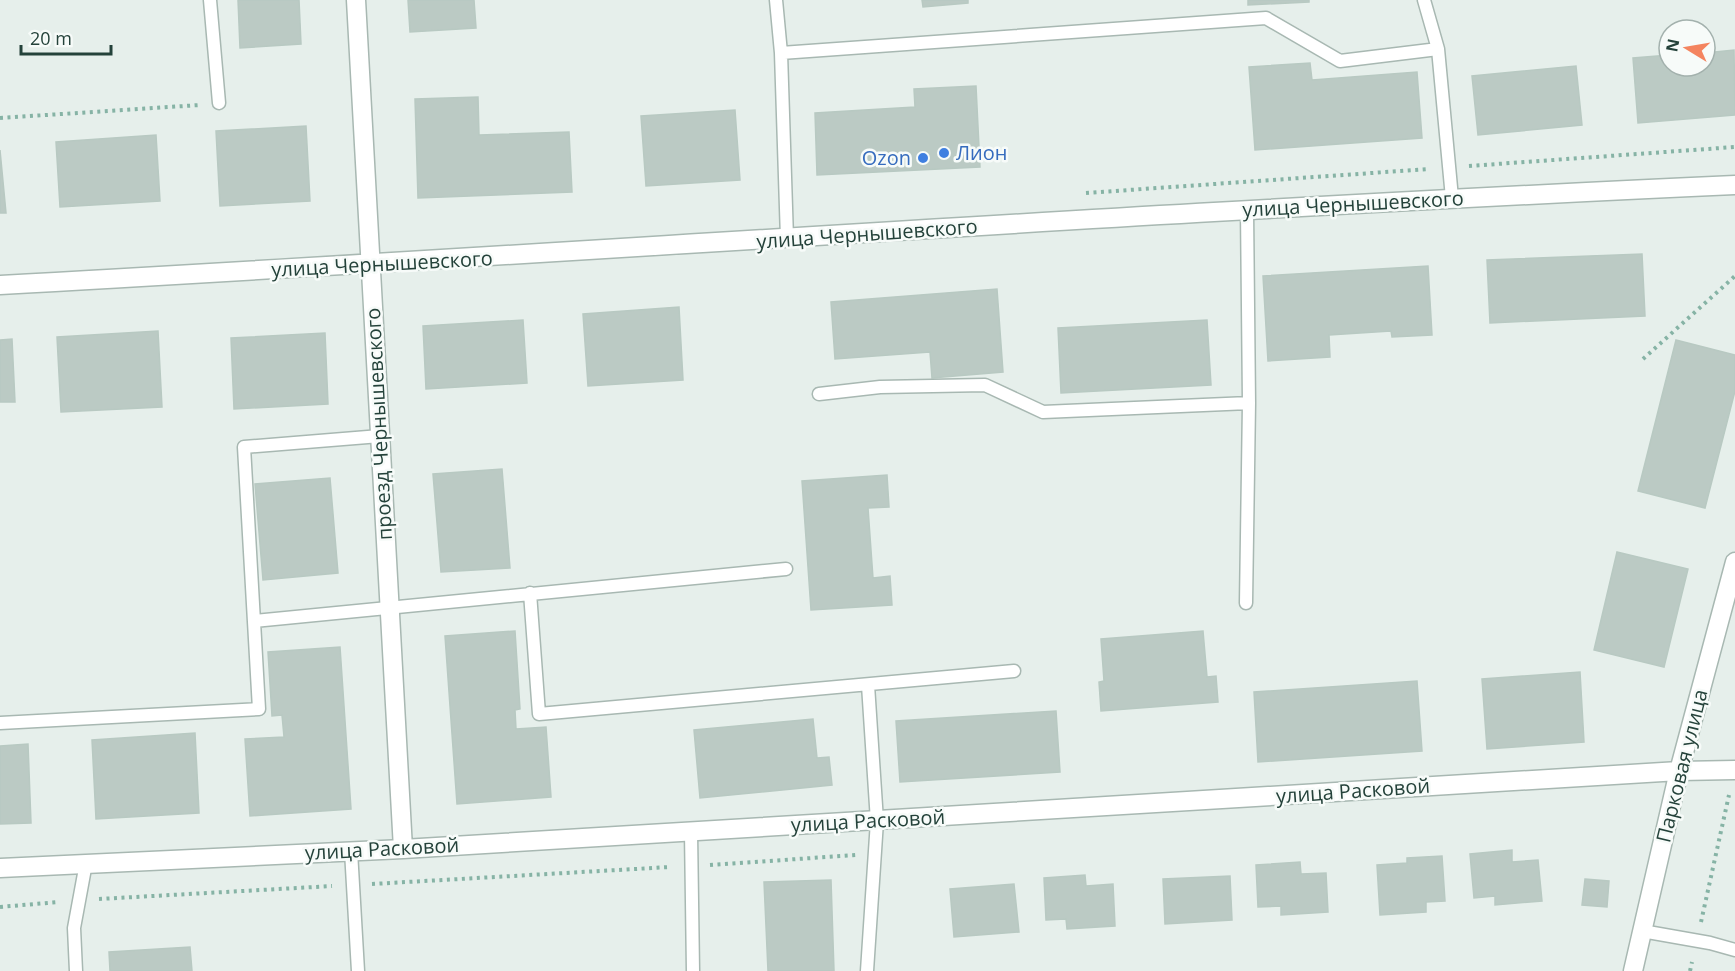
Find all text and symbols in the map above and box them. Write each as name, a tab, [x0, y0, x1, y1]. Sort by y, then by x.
scale bar	[21, 18, 111, 56]
north arrow	[1657, 18, 1717, 78]
text: 20 m	[30, 26, 72, 50]
text: N	[1660, 37, 1684, 54]
place label: Лион	[956, 139, 1007, 166]
place label: Ozon	[862, 144, 911, 171]
marker: Лион	[937, 146, 951, 160]
marker: Ozon	[916, 151, 930, 165]
street label: улица Чернышевского	[1242, 184, 1464, 223]
street label: улица Чернышевского	[756, 212, 978, 255]
street label: улица Чернышевского	[271, 244, 493, 283]
street label: проезд Чернышевского	[359, 307, 398, 541]
street label: Парковая улица	[1649, 686, 1714, 845]
street label: улица Расковой	[1275, 772, 1431, 809]
street label: улица Расковой	[790, 803, 946, 838]
street label: улица Расковой	[304, 831, 460, 866]

